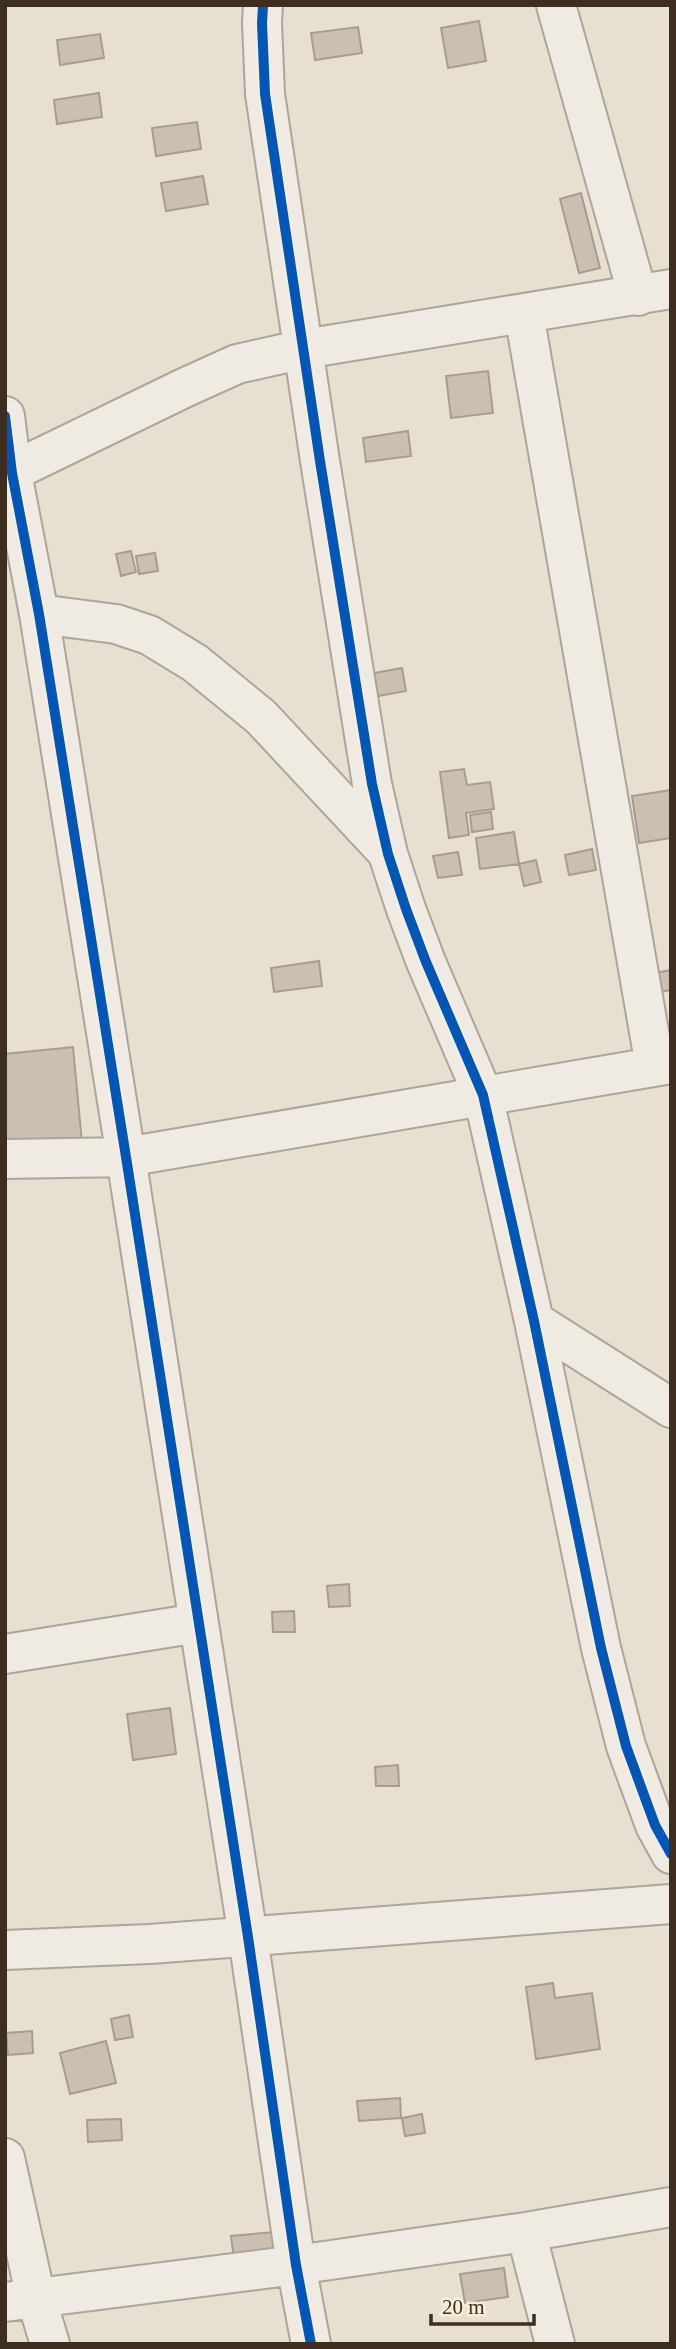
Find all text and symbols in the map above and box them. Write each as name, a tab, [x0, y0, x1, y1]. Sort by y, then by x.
scale bar	[431, 2282, 534, 2326]
text: 20 m	[442, 2295, 485, 2319]

